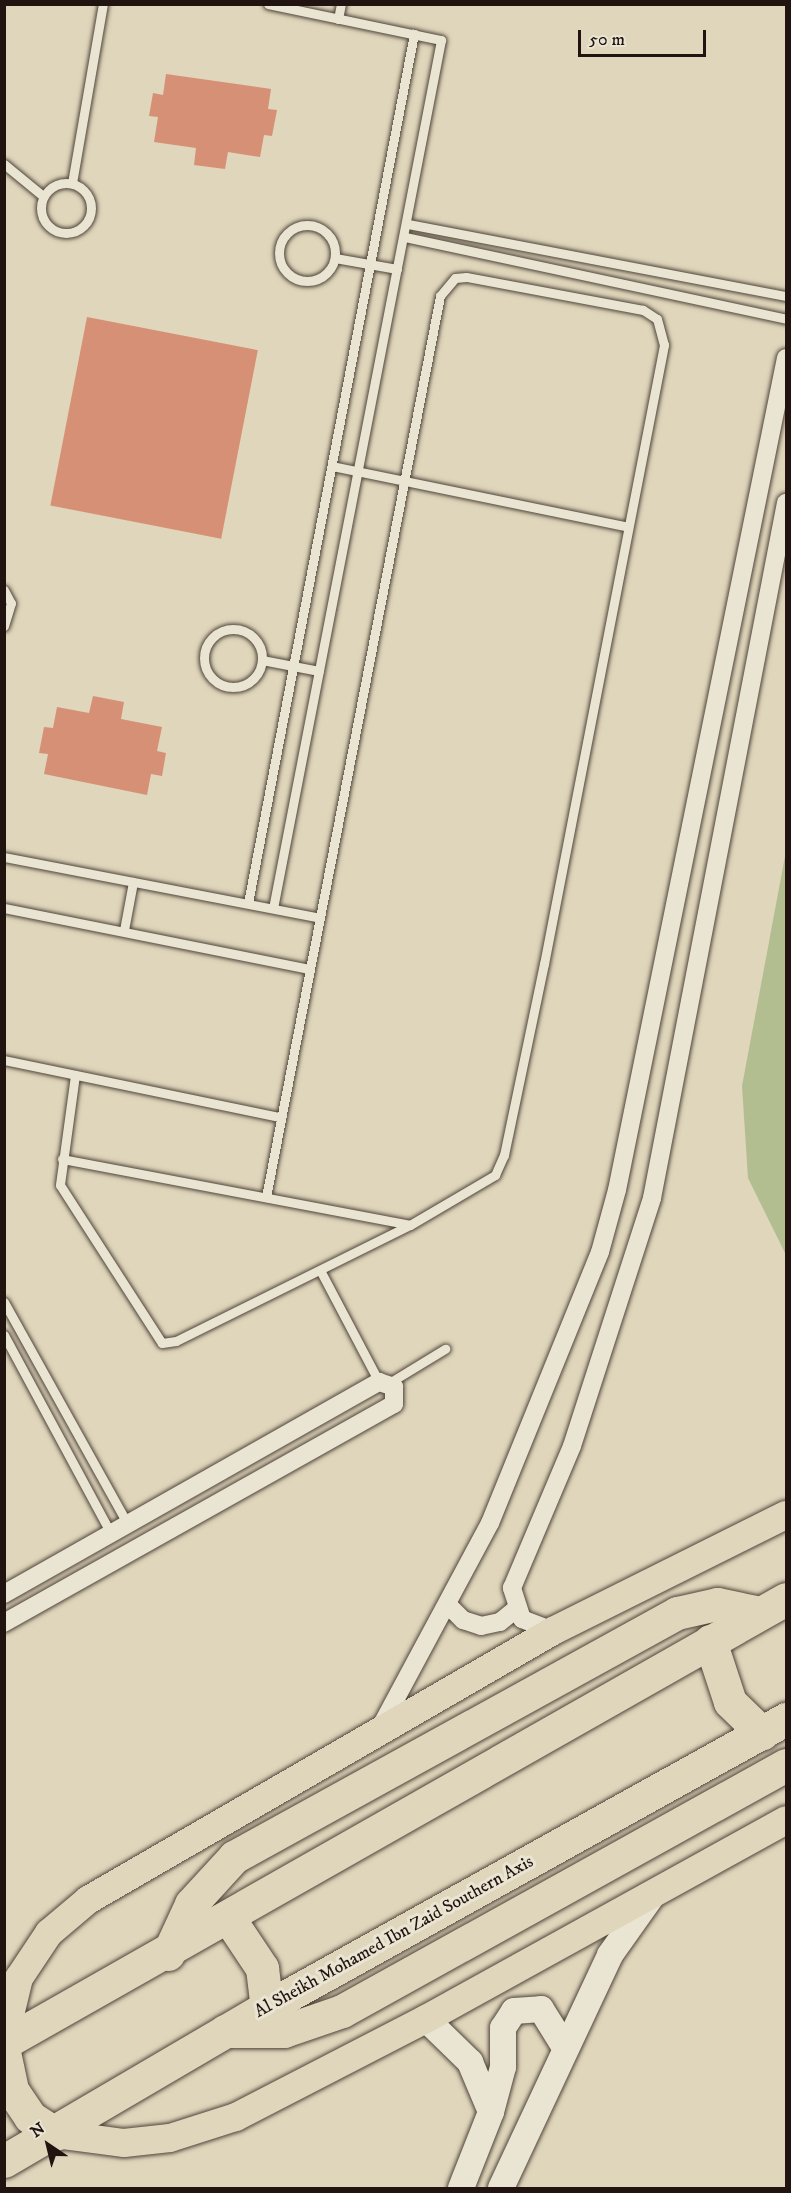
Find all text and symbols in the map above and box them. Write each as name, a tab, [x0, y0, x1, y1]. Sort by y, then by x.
scale bar	[581, 18, 708, 56]
text: 50 m	[589, 29, 625, 51]
street label: Al Sheikh Mohamed Ibn Zaid Southern Axis	[251, 1851, 537, 2023]
north arrow	[18, 2115, 78, 2175]
text: N	[27, 2118, 49, 2142]

